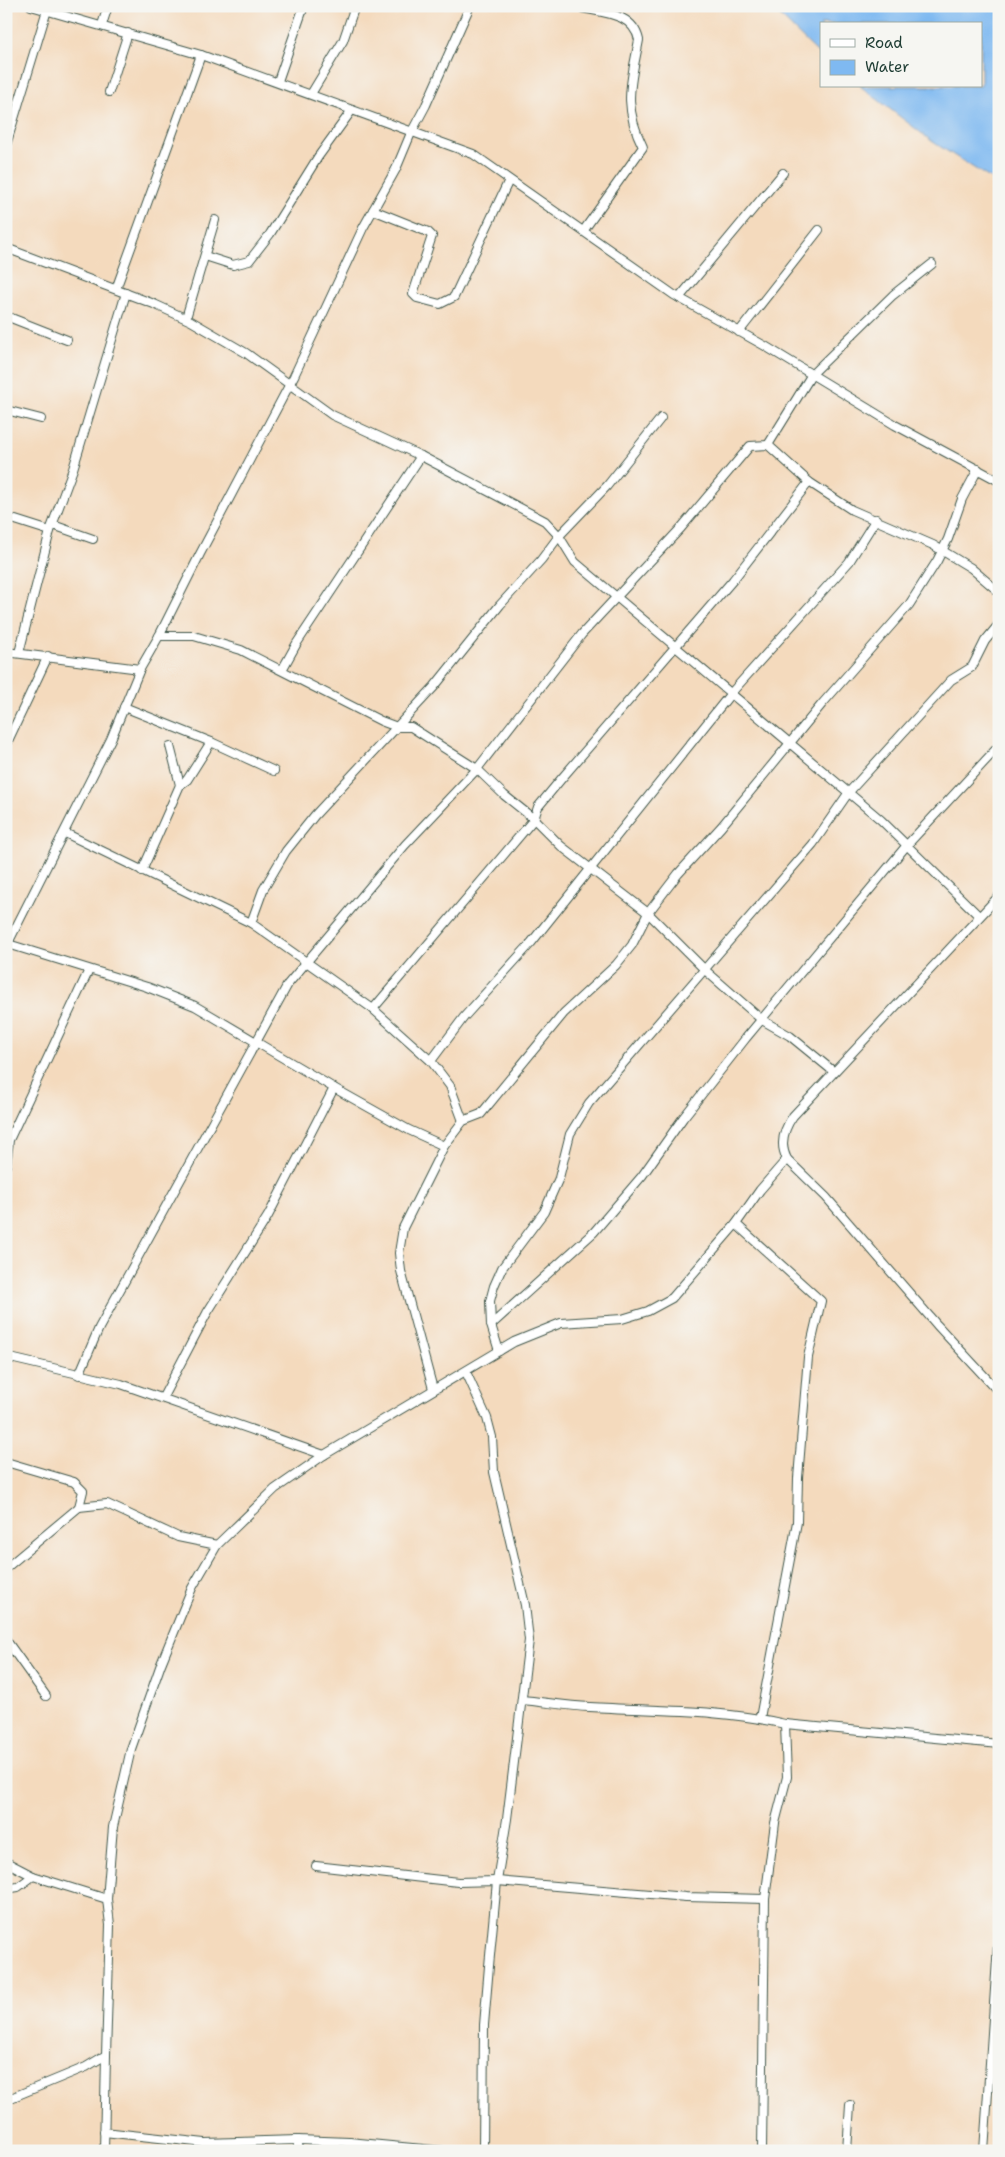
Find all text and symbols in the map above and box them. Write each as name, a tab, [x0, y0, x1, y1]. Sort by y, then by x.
legend	[820, 22, 982, 88]
text: Road	[865, 33, 903, 53]
text: Water	[865, 57, 909, 77]

